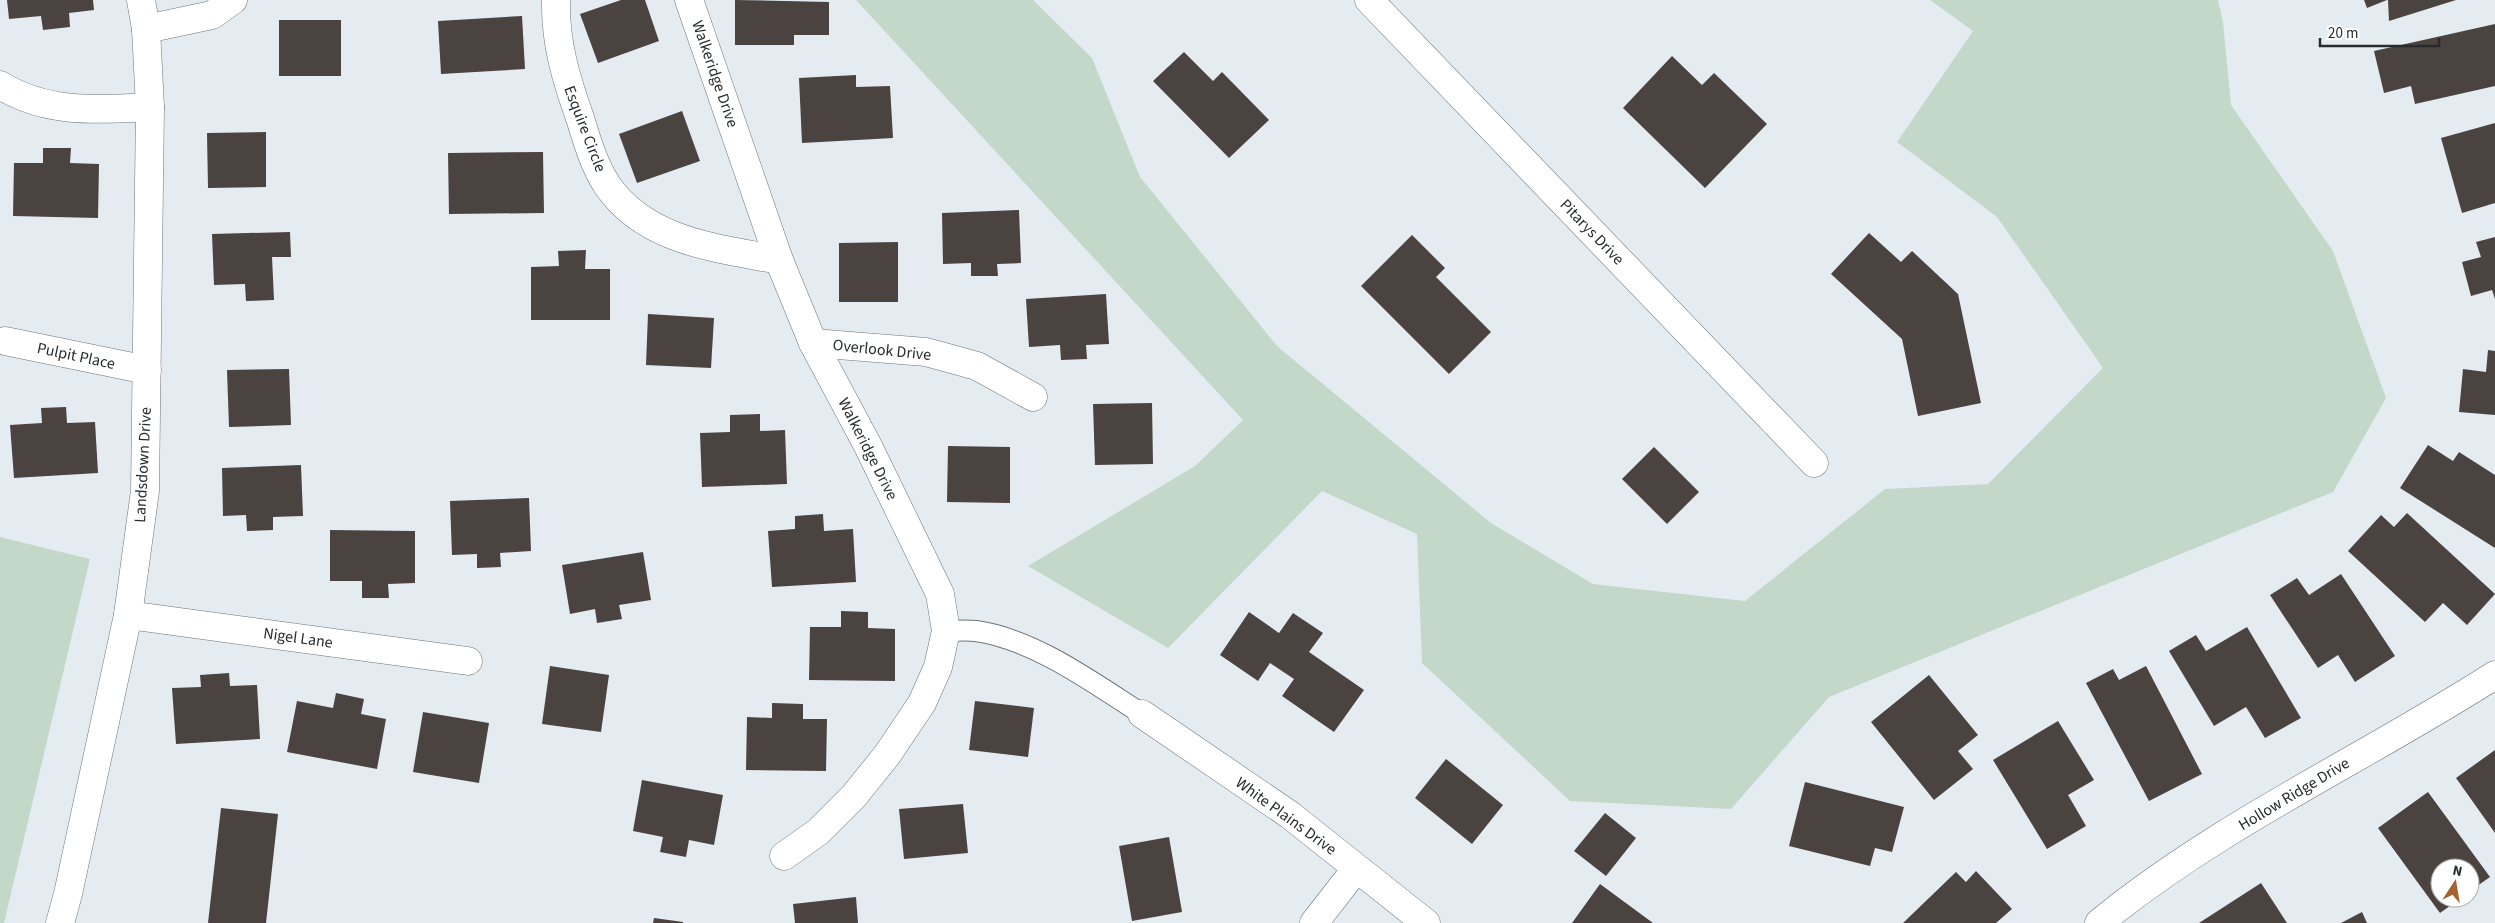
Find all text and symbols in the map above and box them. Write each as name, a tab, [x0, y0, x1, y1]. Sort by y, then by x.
scale bar	[2320, 15, 2439, 47]
street label: Walkeridge Drive	[686, 17, 744, 131]
text: 20 m	[2328, 23, 2358, 44]
street label: Esquire Circle	[558, 83, 612, 175]
street label: Pitarys Drive	[1555, 194, 1629, 270]
street label: Overlook Drive	[832, 334, 932, 366]
street label: Pulpit Place	[35, 337, 117, 375]
street label: Walkeridge Drive	[833, 394, 903, 504]
street label: Landsdown Drive	[129, 407, 157, 523]
street label: Nigel Lane	[262, 622, 334, 654]
street label: Hollow Ridge Drive	[2234, 752, 2354, 836]
street label: White Plains Drive	[1231, 772, 1341, 860]
north arrow	[2430, 858, 2480, 908]
text: N	[2451, 861, 2464, 882]

